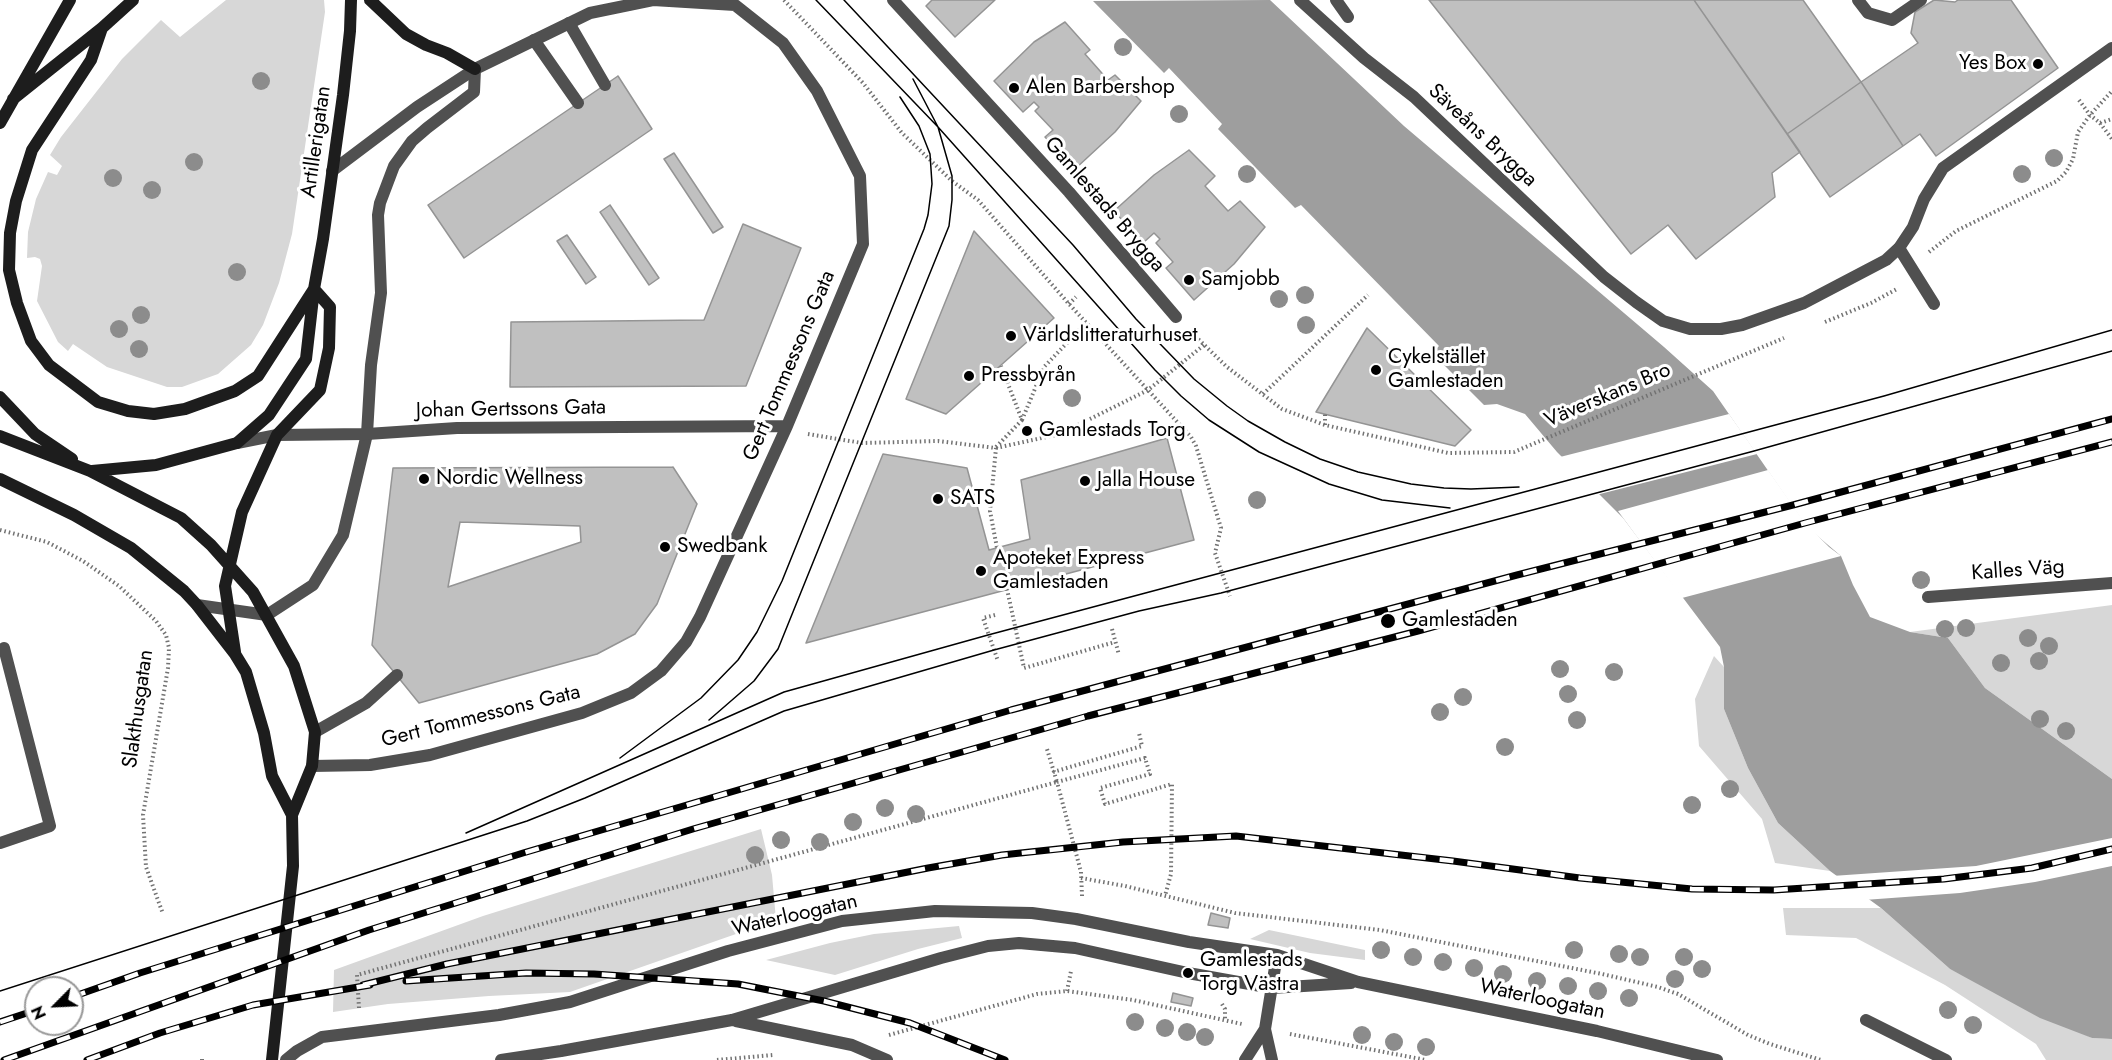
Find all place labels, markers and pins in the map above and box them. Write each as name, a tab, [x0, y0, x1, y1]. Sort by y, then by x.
place label: Yes Box	[1959, 51, 2026, 77]
marker: Yes Box	[2031, 57, 2045, 71]
place label: Alen Barbershop	[1026, 75, 1175, 101]
marker: Alen Barbershop	[1007, 81, 1021, 95]
place label: Samjobb	[1201, 267, 1280, 293]
marker: Samjobb	[1182, 273, 1196, 287]
place label: Världslitteraturhuset	[1023, 323, 1198, 349]
marker: Världslitteraturhuset	[1004, 329, 1018, 343]
place label: Cykelstället Gamlestaden	[1388, 345, 1504, 395]
place label: Pressbyrån	[981, 363, 1076, 389]
marker: Cykelstället Gamlestaden	[1369, 363, 1383, 377]
marker: Pressbyrån	[962, 369, 976, 383]
place label: Gamlestads Torg	[1039, 418, 1186, 444]
marker: Gamlestads Torg	[1020, 424, 1034, 438]
place label: Nordic Wellness	[436, 466, 583, 492]
place label: Jalla House	[1097, 468, 1195, 494]
marker: Nordic Wellness	[417, 472, 431, 486]
marker: Jalla House	[1078, 474, 1092, 488]
place label: SATS	[950, 486, 995, 512]
marker: SATS	[931, 492, 945, 506]
place label: Swedbank	[677, 534, 768, 560]
marker: Swedbank	[658, 540, 672, 554]
place label: Apoteket Express Gamlestaden	[993, 546, 1144, 596]
marker: Apoteket Express Gamlestaden	[974, 564, 988, 578]
place label: Gamlestaden	[1402, 608, 1518, 634]
marker: Gamlestaden	[1379, 612, 1397, 630]
place label: Gamlestads Torg Västra	[1200, 948, 1302, 998]
marker: Gamlestads Torg Västra	[1181, 966, 1195, 980]

